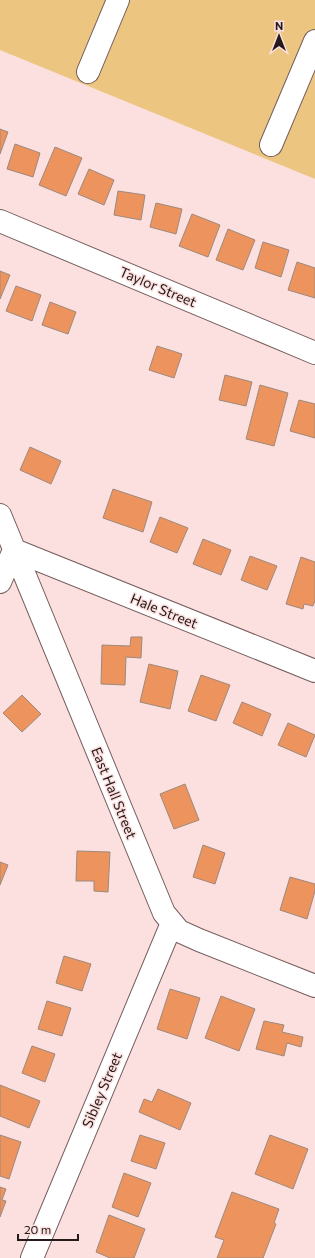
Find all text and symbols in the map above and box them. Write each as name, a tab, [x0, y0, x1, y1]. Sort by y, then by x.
north arrow	[259, 16, 299, 56]
text: N	[275, 19, 283, 32]
street label: Taylor Street	[117, 263, 199, 310]
street label: Hale Street	[128, 589, 201, 632]
street label: East Hall Street	[88, 744, 141, 841]
street label: Sibley Street	[78, 1049, 125, 1130]
scale bar	[18, 1216, 78, 1242]
text: 20 m	[24, 1222, 51, 1236]

